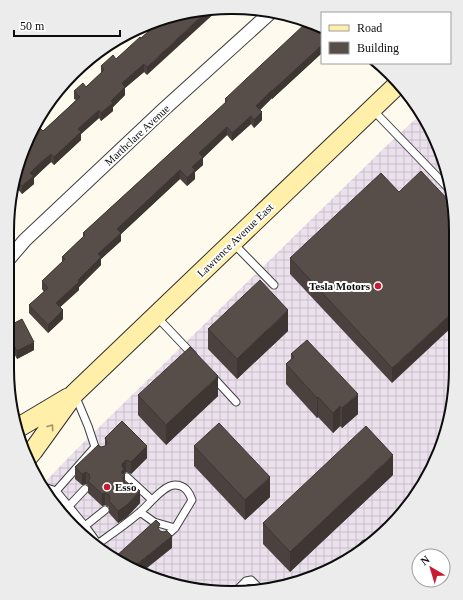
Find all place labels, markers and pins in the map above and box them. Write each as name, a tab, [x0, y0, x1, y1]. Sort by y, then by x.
place label: Tesla Motors	[309, 280, 371, 292]
marker: Tesla Motors	[373, 281, 383, 291]
place label: Esso	[115, 481, 137, 493]
marker: Esso	[102, 482, 112, 492]

